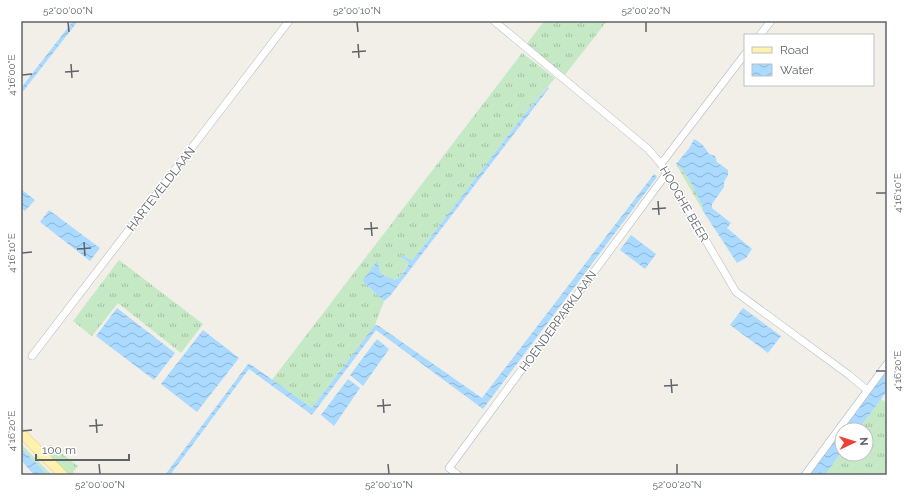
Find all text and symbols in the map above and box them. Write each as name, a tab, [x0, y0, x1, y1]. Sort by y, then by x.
text: 52°00'00"N	[43, 5, 93, 16]
text: 52°00'10"N	[333, 5, 381, 16]
text: 52°00'20"N	[621, 5, 671, 16]
legend	[744, 34, 874, 86]
text: Road	[780, 43, 809, 57]
text: 4°16'00"E	[6, 54, 17, 96]
text: Water	[780, 63, 814, 77]
street label: HARTEVELDLAAN	[124, 144, 198, 234]
street label: HOOGHE BEER	[657, 164, 711, 245]
text: 4°16'10"E	[892, 173, 903, 213]
text: 4°16'10"E	[6, 233, 17, 273]
street label: HOENDERPARKLAAN	[517, 268, 599, 374]
text: 4°16'20"E	[892, 351, 903, 391]
text: 4°16'20"E	[6, 411, 17, 451]
north arrow	[834, 422, 874, 462]
scale bar	[36, 436, 129, 462]
text: N	[857, 437, 870, 446]
text: 100 m	[42, 443, 76, 457]
text: 52°00'00"N	[75, 479, 125, 490]
text: 52°00'10"N	[365, 479, 413, 490]
text: 52°00'20"N	[652, 479, 702, 490]

